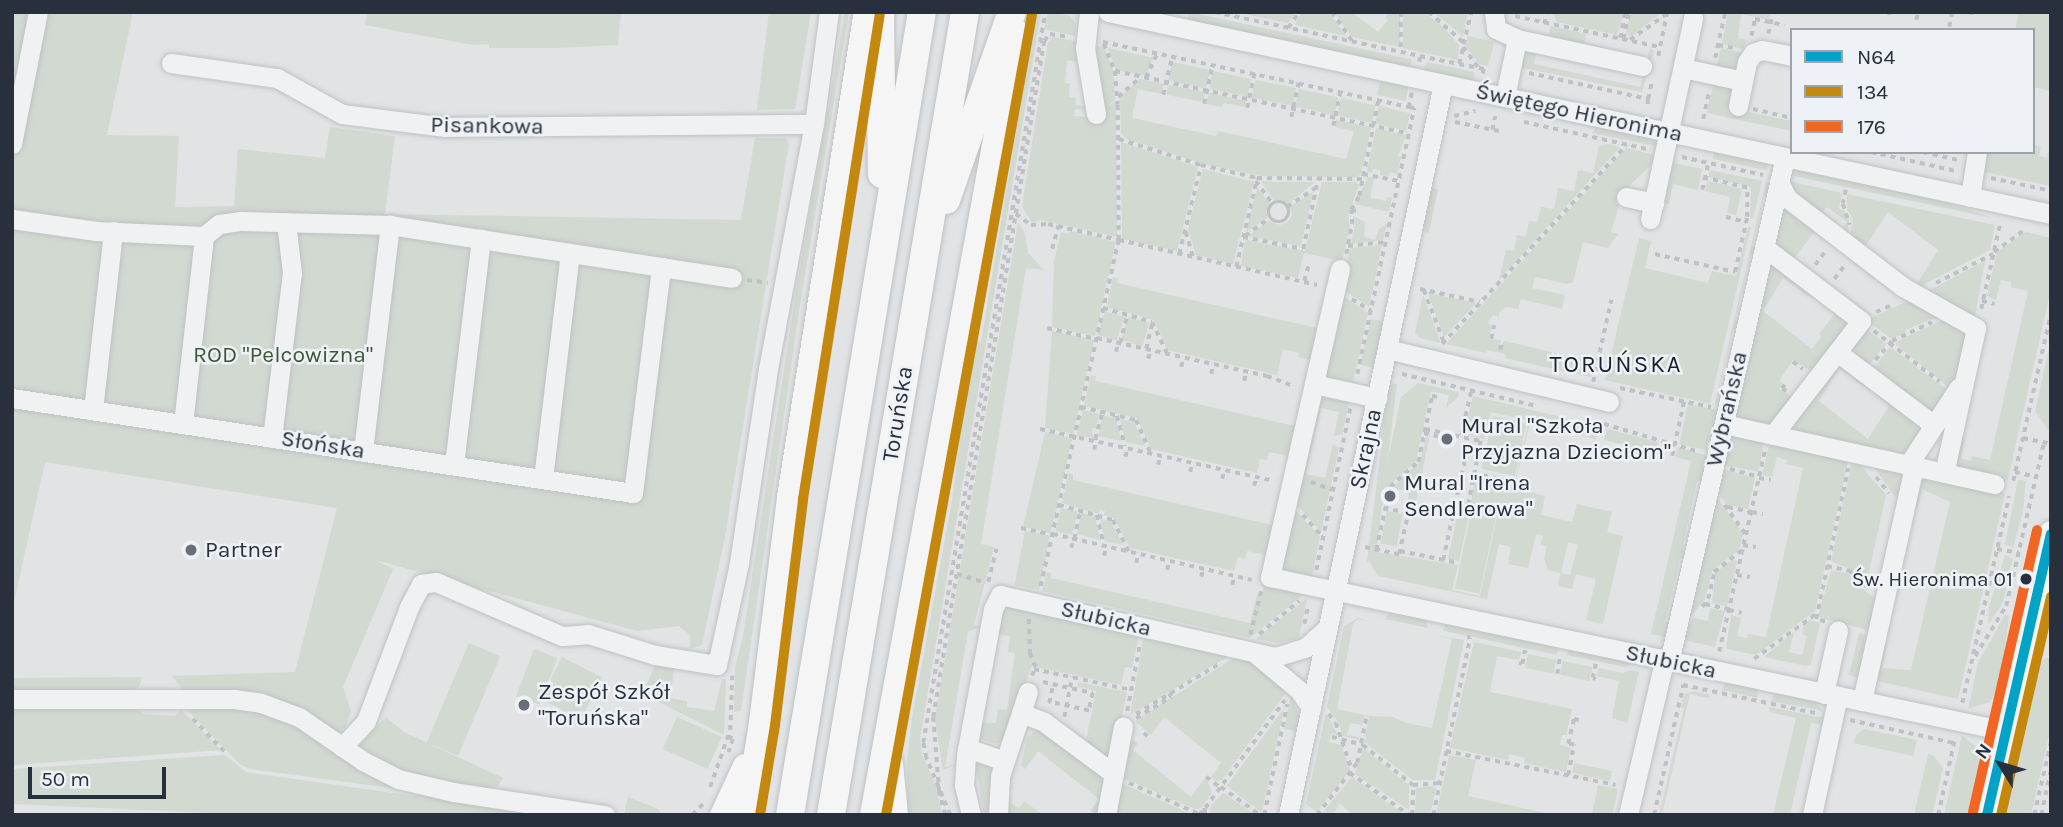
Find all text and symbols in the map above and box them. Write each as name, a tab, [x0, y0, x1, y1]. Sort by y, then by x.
legend	[1790, 28, 2035, 154]
text: N64	[1857, 45, 1895, 69]
street label: Świętego Hieronima	[1473, 78, 1685, 148]
text: 134	[1857, 80, 1888, 104]
street label: Pisankowa	[430, 111, 544, 141]
text: 176	[1857, 115, 1886, 139]
park label: ROD "Pelcowizna"	[193, 341, 373, 369]
street label: Wybrańska	[1700, 349, 1754, 469]
district label: TORUŃSKA	[1550, 351, 1682, 379]
street label: Toruńska	[877, 364, 919, 464]
street label: Skrajna	[1344, 406, 1388, 492]
place label: Mural "Szkoła Przyjazna Dzieciom"	[1461, 412, 1671, 466]
street label: Słońska	[279, 425, 367, 465]
marker: Mural "Szkoła Przyjazna Dzieciom"	[1439, 431, 1455, 447]
place label: Mural "Irena Sendlerowa"	[1404, 469, 1533, 523]
marker: Mural "Irena Sendlerowa"	[1382, 488, 1398, 504]
place label: Partner	[205, 536, 281, 564]
marker: Partner	[183, 542, 199, 558]
place label: Św. Hieronima 01	[1852, 566, 2013, 592]
marker: Św. Hieronima 01	[2019, 572, 2033, 586]
street label: Słubicka	[1058, 595, 1154, 643]
street label: Słubicka	[1623, 639, 1719, 685]
place label: Zespół Szkół "Toruńska"	[538, 678, 670, 732]
marker: Zespół Szkół "Toruńska"	[516, 697, 532, 713]
north arrow	[1965, 729, 2035, 799]
text: N	[1970, 739, 1996, 763]
scale bar	[32, 754, 170, 798]
text: 50 m	[41, 767, 90, 791]

